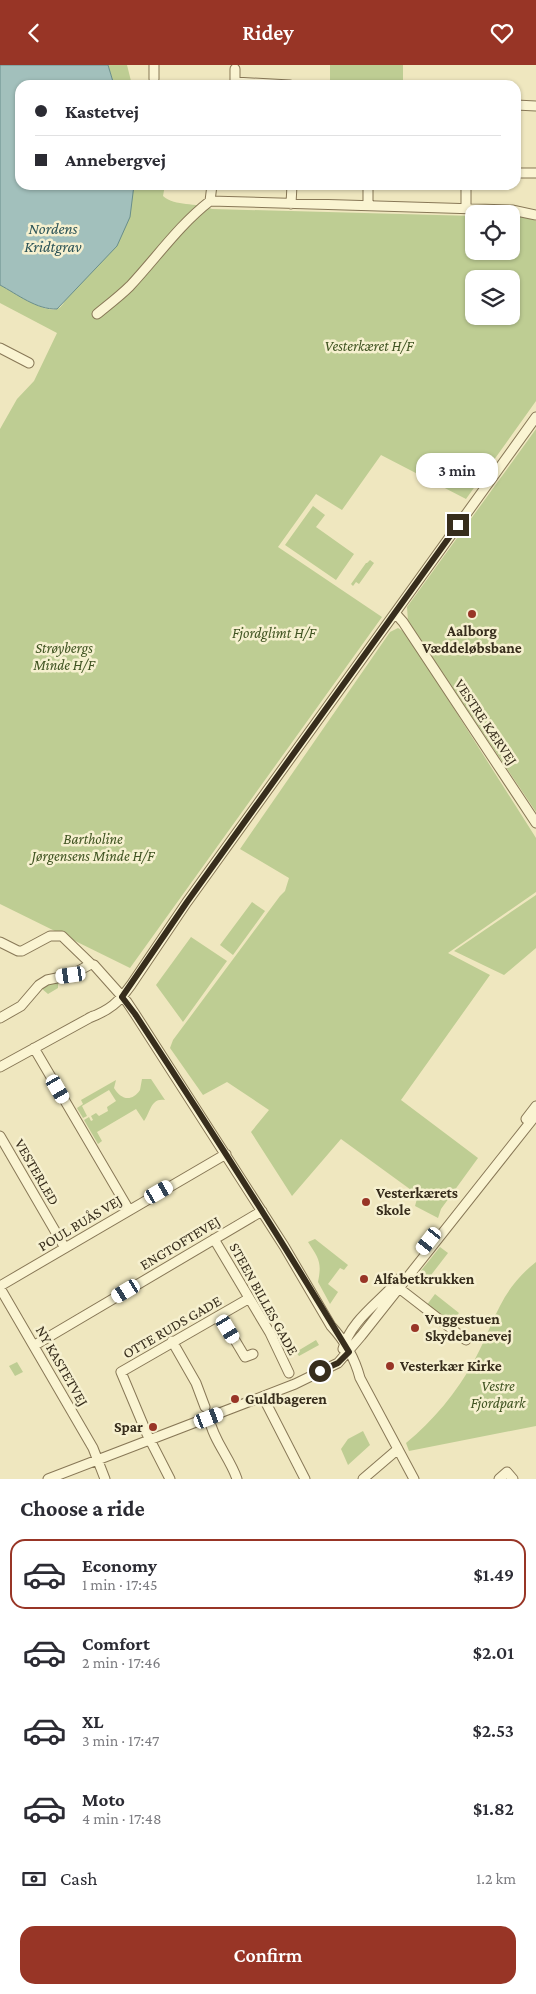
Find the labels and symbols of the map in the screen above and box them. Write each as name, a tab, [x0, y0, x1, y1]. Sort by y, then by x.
water label: Nordens Kridtgrav	[24, 220, 82, 256]
park label: Vesterkæret H/F	[325, 338, 415, 354]
callout: 3 min	[417, 453, 499, 487]
route end	[447, 514, 469, 536]
marker: Aalborg Væddeløbsbane	[466, 608, 478, 620]
place label: Aalborg Væddeløbsbane	[421, 623, 522, 656]
park label: Fjordglimt H/F	[232, 625, 318, 642]
park label: Strøybergs Minde H/F	[32, 640, 96, 673]
street label: VESTRE KÆRVEJ	[451, 676, 521, 768]
park label: Bartholine Jørgensens Minde H/F	[29, 831, 156, 865]
car	[55, 965, 86, 985]
car	[44, 1072, 71, 1106]
street label: VESTERLED	[12, 1136, 62, 1208]
car	[142, 1178, 175, 1206]
place label: Vesterkærets Skole	[375, 1185, 458, 1218]
street label: POUL BUÅS VEJ	[35, 1191, 125, 1255]
marker: Vesterkærets Skole	[360, 1196, 372, 1208]
street label: ENGTOFTEVEJ	[137, 1213, 223, 1274]
car	[413, 1225, 444, 1257]
street label: STEEN BILLES GADE	[226, 1240, 302, 1358]
place label: Alfabetkrukken	[373, 1271, 475, 1287]
marker: Alfabetkrukken	[358, 1273, 370, 1285]
car	[109, 1277, 142, 1305]
street label: OTTE RUDS GADE	[120, 1292, 224, 1362]
place label: Vuggestuen Skydebanevej	[424, 1311, 512, 1345]
car	[213, 1312, 242, 1346]
marker: Vuggestuen Skydebanevej	[409, 1322, 421, 1334]
street label: NY KASTETVEJ	[32, 1323, 91, 1409]
place label: Vesterkær Kirke	[399, 1358, 502, 1374]
route start	[309, 1360, 331, 1382]
marker: Vesterkær Kirke	[384, 1360, 396, 1372]
park label: Vestre Fjordpark	[470, 1378, 527, 1412]
place label: Guldbageren	[245, 1391, 327, 1407]
marker: Guldbageren	[229, 1393, 241, 1405]
car	[192, 1406, 225, 1430]
place label: Spar	[114, 1419, 143, 1435]
marker: Spar	[147, 1421, 159, 1433]

